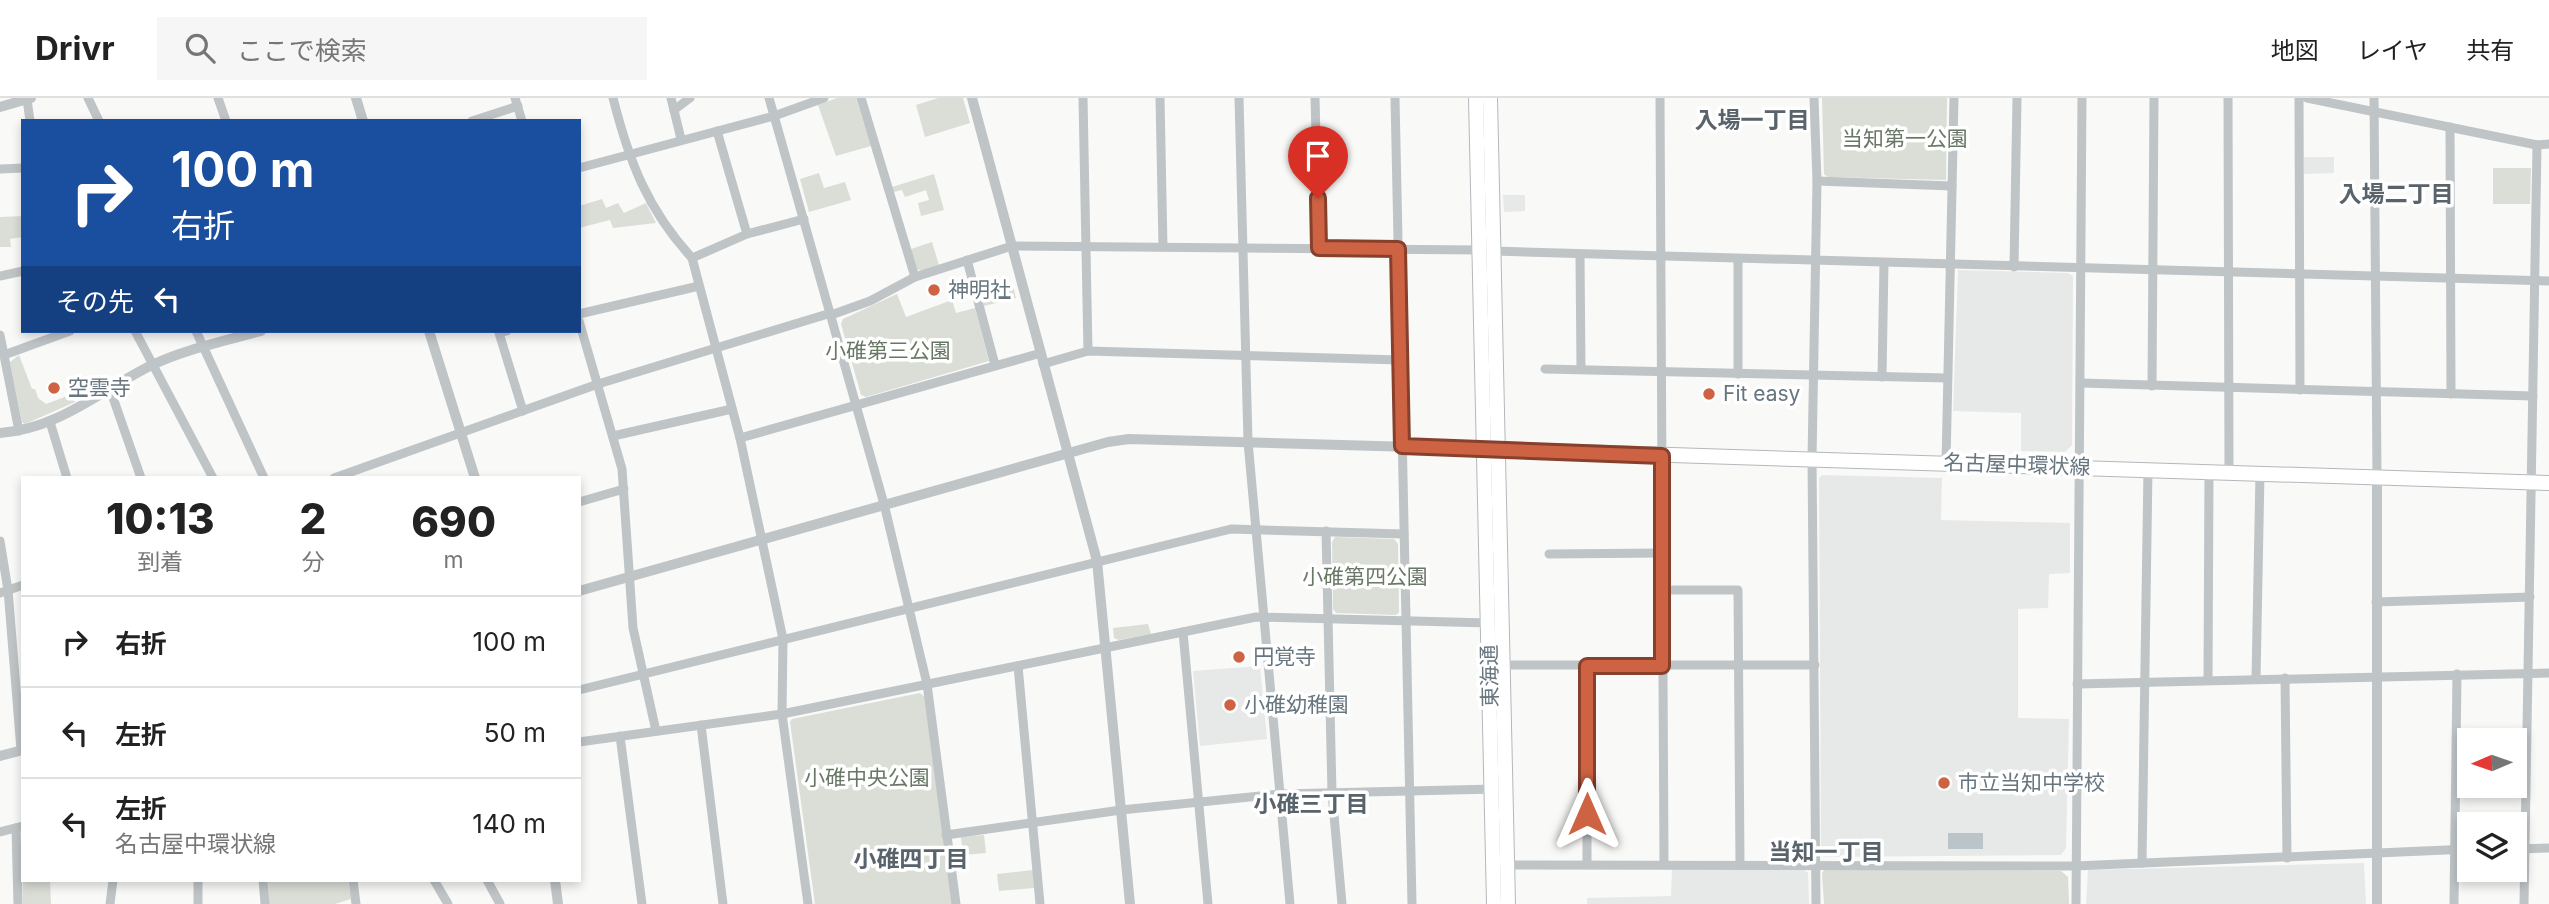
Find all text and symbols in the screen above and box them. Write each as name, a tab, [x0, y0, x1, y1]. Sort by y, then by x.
search box	[157, 17, 647, 80]
text: Drivr	[35, 28, 115, 68]
icon: search	[181, 29, 219, 67]
text: ここで検索	[237, 35, 367, 66]
text: 地図	[2271, 36, 2319, 65]
text: レイヤ	[2357, 36, 2428, 65]
text: 共有	[2466, 36, 2514, 65]
district label: 入場一丁目	[1695, 106, 1810, 134]
pin	[1288, 126, 1348, 198]
park label: 当知第一公園	[1842, 126, 1968, 151]
icon: arrive	[1299, 137, 1337, 175]
text: 100 m	[171, 140, 315, 199]
icon: right	[56, 147, 147, 238]
district label: 入場二丁目	[2339, 180, 2454, 208]
text: 右折	[171, 206, 235, 245]
place label: 神明社	[948, 277, 1011, 302]
icon: left	[148, 280, 186, 318]
marker: 神明社	[926, 282, 942, 298]
text: その先	[56, 286, 134, 317]
park label: 小碓第三公園	[825, 338, 951, 363]
place label: 空雲寺	[68, 375, 131, 400]
marker: 空雲寺	[46, 380, 62, 396]
place label: Fit easy	[1723, 381, 1801, 406]
marker: Fit easy	[1701, 386, 1717, 402]
street label: 名古屋中環状線	[1943, 449, 2091, 480]
text: 10:13	[106, 493, 215, 544]
text: 2	[300, 493, 326, 544]
text: 690	[411, 496, 496, 547]
text: m	[444, 546, 464, 574]
text: 到着	[137, 548, 183, 576]
text: 分	[301, 548, 324, 576]
park label: 小碓第四公園	[1302, 564, 1428, 589]
icon: right	[56, 623, 94, 661]
text: 100 m	[473, 626, 546, 657]
text: 右折	[115, 628, 167, 659]
place label: 円覚寺	[1253, 644, 1316, 669]
street label: 東海通	[1476, 644, 1503, 708]
marker: 円覚寺	[1231, 649, 1247, 665]
place label: 小碓幼稚園	[1244, 692, 1349, 717]
marker: 小碓幼稚園	[1222, 697, 1238, 713]
icon: left	[56, 714, 94, 752]
text: 50 m	[484, 717, 546, 748]
text: 左折	[115, 719, 167, 750]
north arrow	[2457, 728, 2527, 798]
map controls	[2457, 728, 2527, 882]
park label: 小碓中央公園	[804, 765, 930, 790]
place label: 市立当知中学校	[1958, 770, 2105, 795]
marker: 市立当知中学校	[1936, 775, 1952, 791]
position arrow	[1550, 777, 1624, 851]
district label: 小碓三丁目	[1254, 790, 1369, 818]
text: 左折	[115, 793, 167, 824]
icon: left	[56, 805, 94, 843]
text: 140 m	[472, 808, 546, 839]
button: layers	[2457, 812, 2527, 882]
text: 名古屋中環状線	[115, 830, 276, 858]
district label: 当知一丁目	[1769, 838, 1884, 866]
district label: 小碓四丁目	[854, 845, 969, 873]

